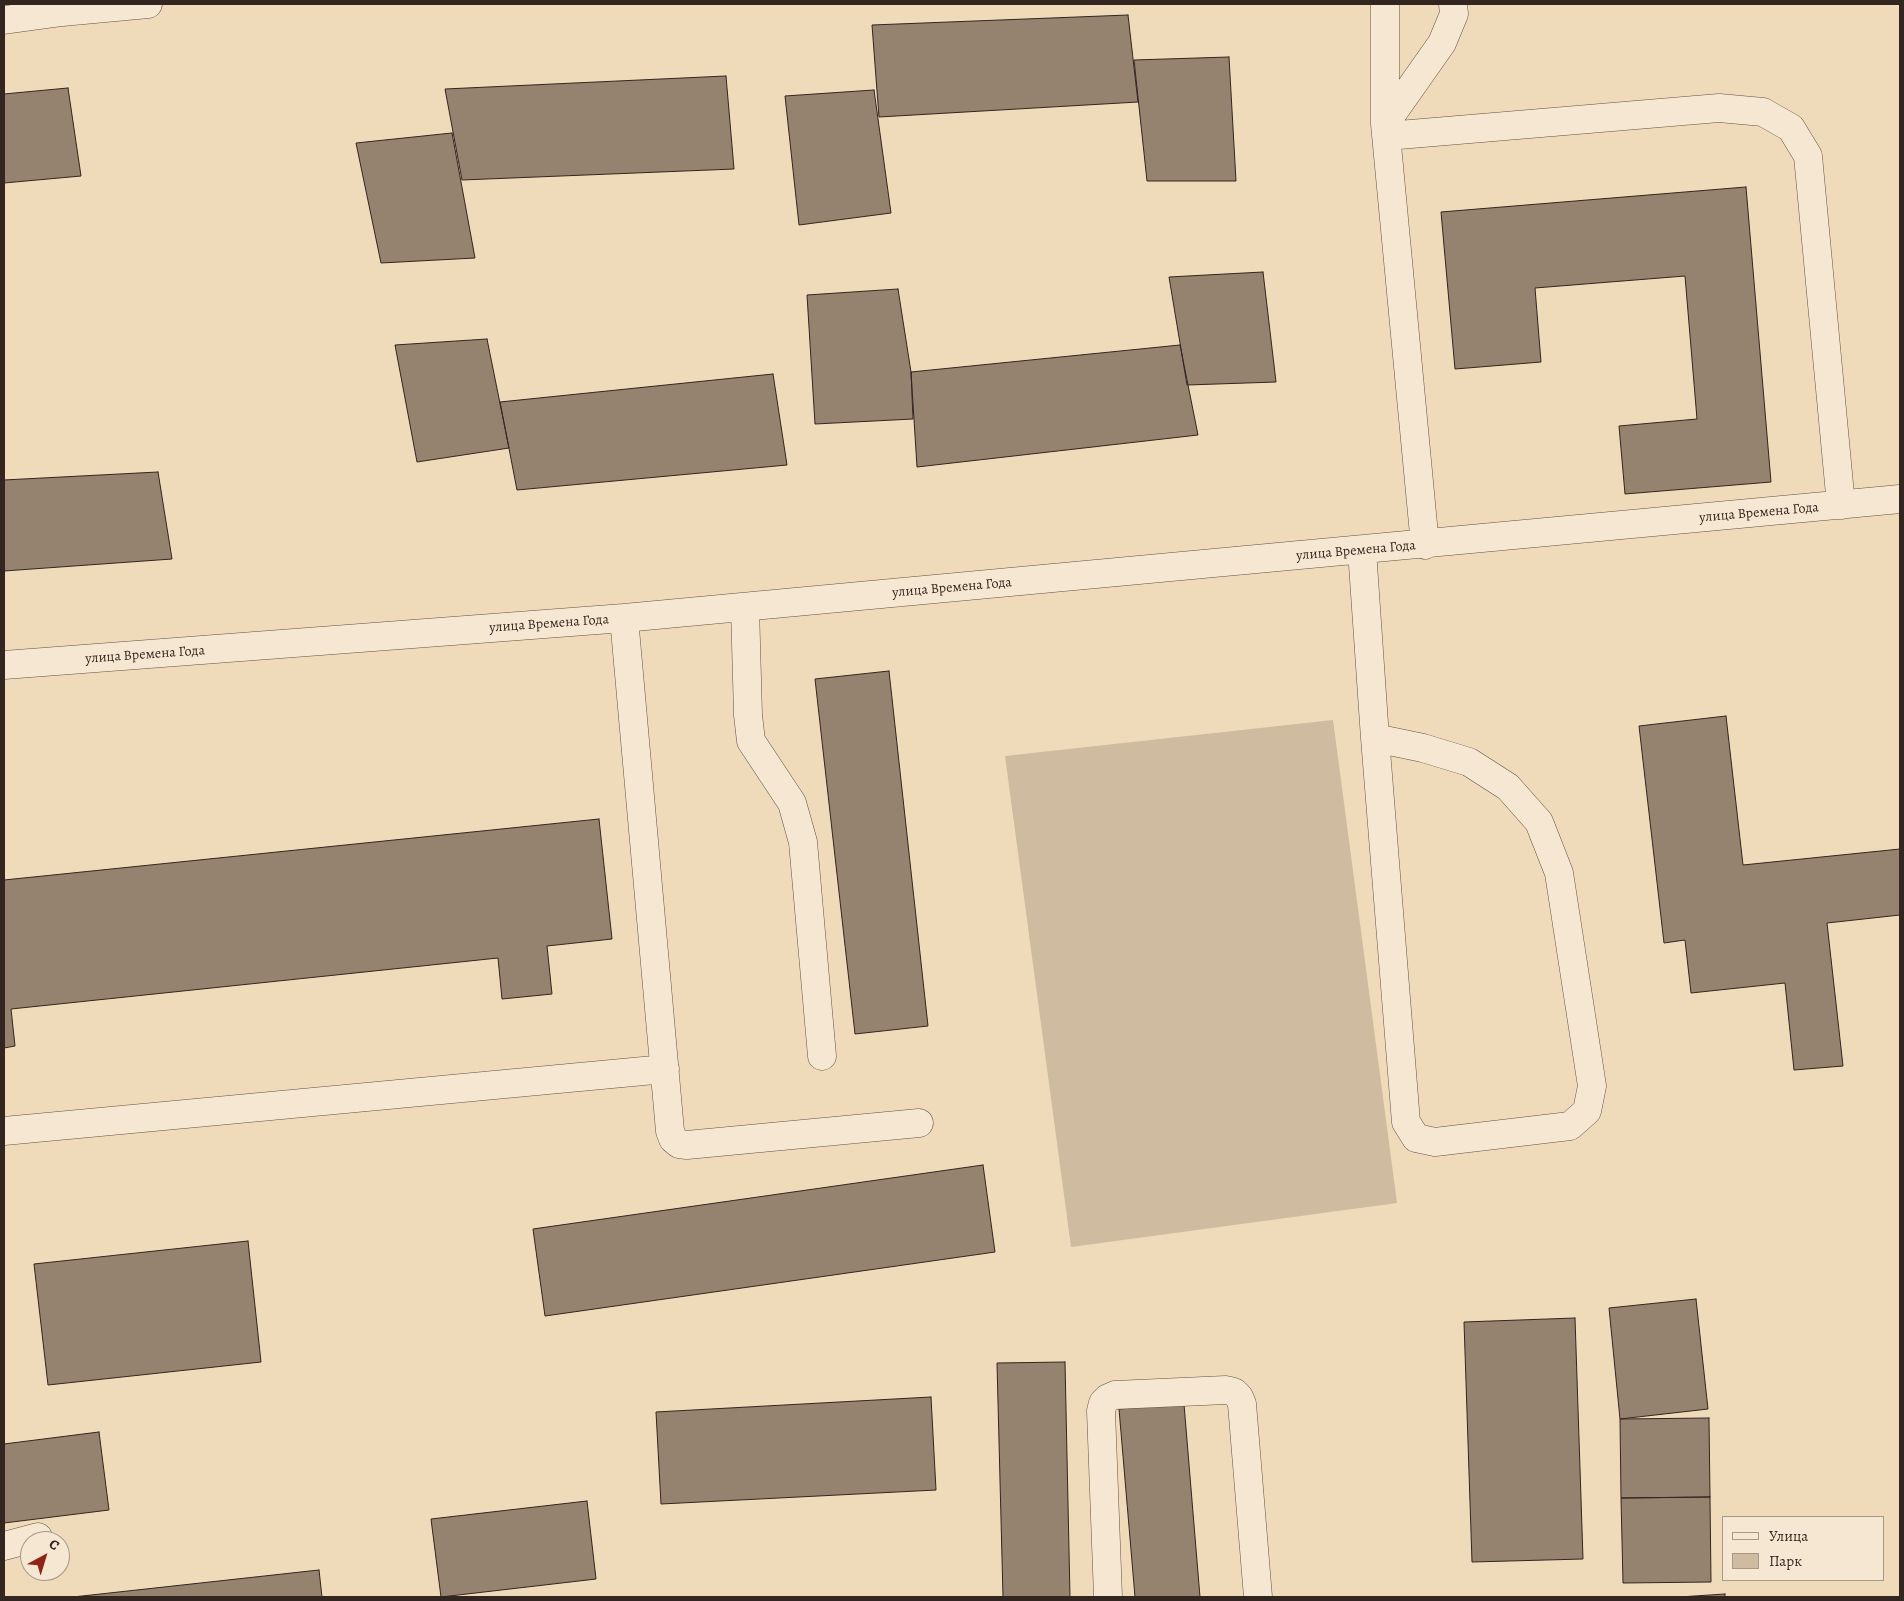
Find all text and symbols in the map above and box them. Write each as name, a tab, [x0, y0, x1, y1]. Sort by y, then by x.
street label: улица Времена Года	[1699, 499, 1819, 527]
street label: улица Времена Года	[1296, 537, 1416, 565]
street label: улица Времена Года	[892, 574, 1012, 602]
street label: улица Времена Года	[489, 611, 609, 637]
street label: улица Времена Года	[85, 642, 205, 668]
legend	[1722, 1516, 1884, 1581]
text: Улица	[1769, 1526, 1808, 1546]
north arrow	[20, 1531, 70, 1581]
text: С	[45, 1535, 63, 1555]
text: Парк	[1769, 1551, 1802, 1571]

